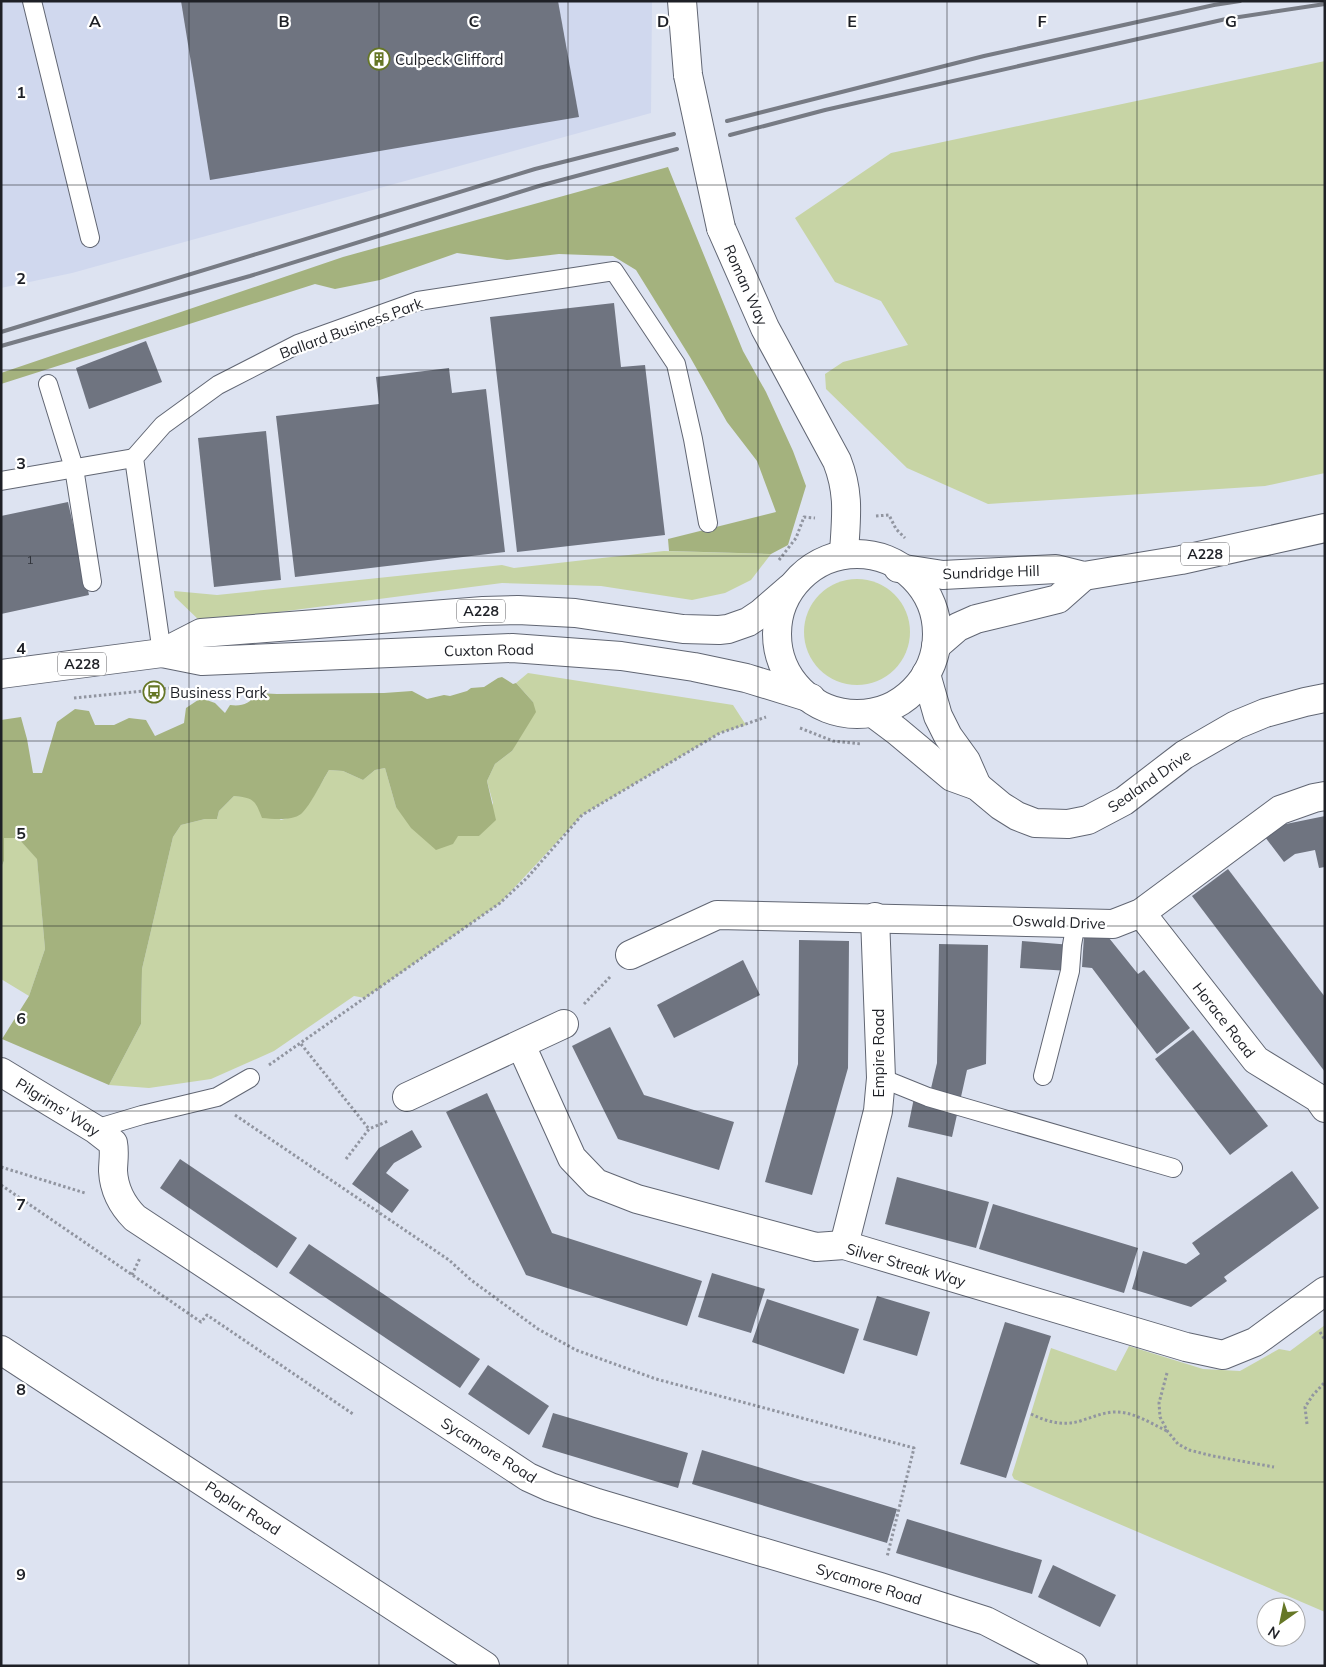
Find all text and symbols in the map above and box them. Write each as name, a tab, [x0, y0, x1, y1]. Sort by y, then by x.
text: A	[89, 11, 101, 31]
text: B	[278, 11, 290, 31]
text: C	[469, 11, 480, 31]
text: D	[657, 11, 669, 31]
text: E	[847, 11, 857, 31]
text: F	[1037, 11, 1047, 31]
text: G	[1225, 11, 1237, 31]
building icon: Culpeck Clifford	[367, 47, 391, 71]
place label: Culpeck Clifford	[395, 50, 504, 69]
text: 1	[16, 82, 26, 102]
street label: Roman Way	[720, 242, 772, 328]
text: 2	[16, 268, 26, 288]
street label: Ballard Business Park	[277, 293, 425, 363]
text: 3	[16, 453, 26, 473]
road number: A228	[1181, 542, 1229, 566]
house number: 1	[26, 552, 34, 567]
street label: Sundridge Hill	[942, 561, 1040, 583]
road number: A228	[457, 600, 505, 622]
text: 4	[16, 638, 26, 658]
street label: Cuxton Road	[444, 640, 534, 660]
road number: A228	[58, 652, 106, 676]
bus stop icon: Business Park	[142, 680, 166, 704]
place label: Business Park	[170, 683, 267, 702]
street label: Sealand Drive	[1104, 745, 1194, 817]
text: 5	[16, 823, 26, 843]
street label: Oswald Drive	[1012, 911, 1106, 933]
street label: Horace Road	[1189, 978, 1259, 1062]
text: 6	[16, 1008, 26, 1028]
street label: Empire Road	[869, 1009, 888, 1097]
street label: Pilgrims' Way	[12, 1074, 104, 1140]
text: 7	[16, 1194, 26, 1214]
street label: Silver Streak Way	[844, 1239, 968, 1291]
text: 8	[16, 1379, 26, 1399]
street label: Sycamore Road	[438, 1413, 540, 1487]
street label: Poplar Road	[202, 1477, 284, 1539]
street label: Sycamore Road	[814, 1559, 924, 1609]
text: 9	[16, 1564, 26, 1584]
north arrow	[1256, 1597, 1306, 1647]
text: N	[1265, 1622, 1283, 1643]

